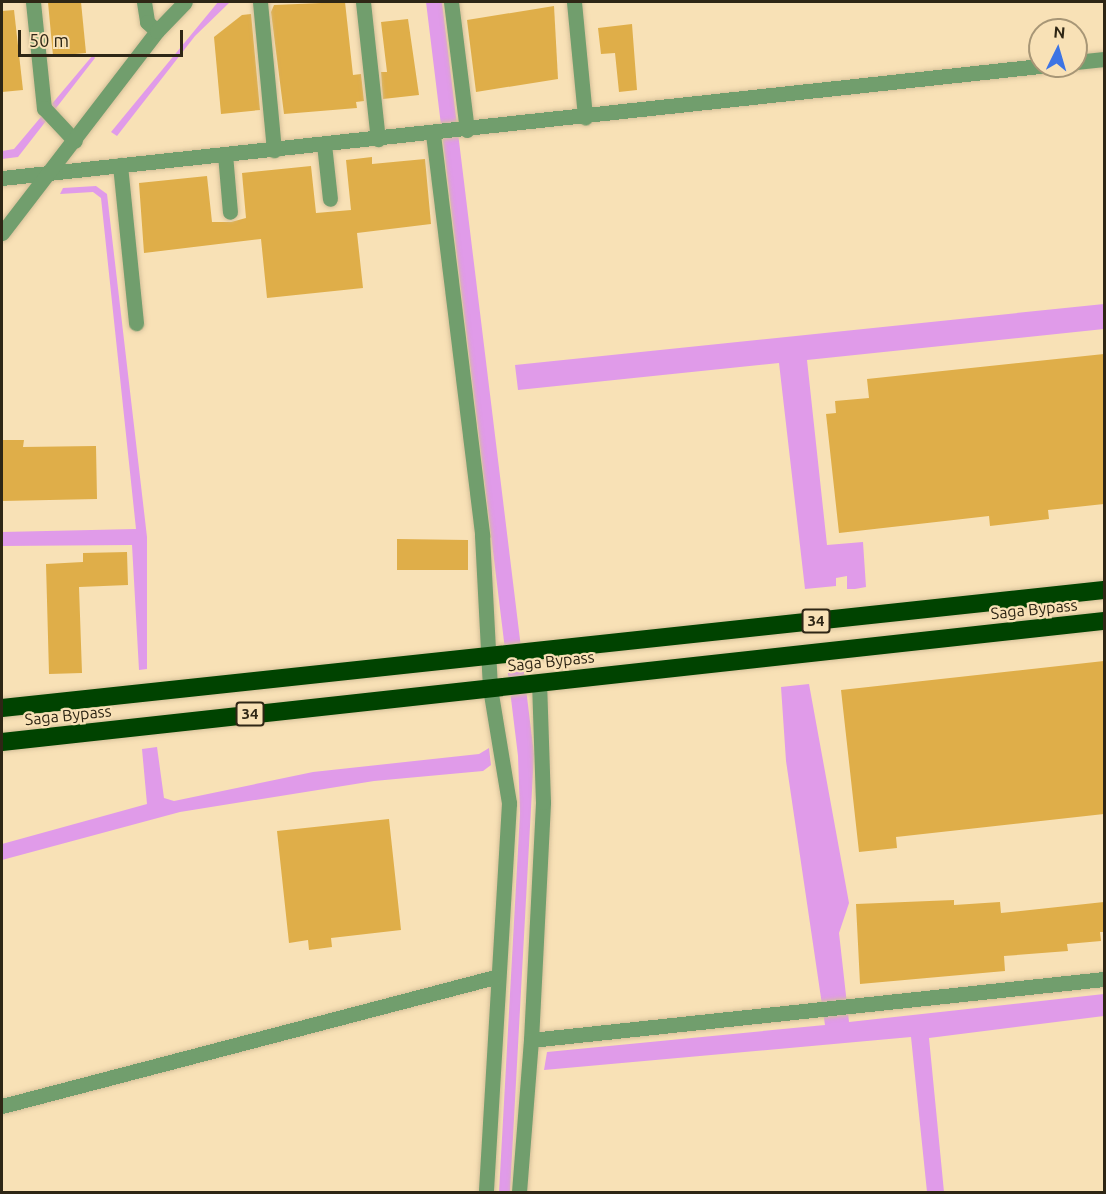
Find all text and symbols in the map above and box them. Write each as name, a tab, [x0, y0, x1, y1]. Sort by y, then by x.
scale bar	[21, 18, 186, 56]
north arrow	[1028, 18, 1088, 78]
text: N	[1053, 23, 1066, 42]
text: 50 m	[29, 30, 69, 50]
street label: Saga Bypass	[990, 595, 1078, 623]
road number: 34	[801, 609, 831, 633]
street label: Saga Bypass	[507, 647, 595, 675]
street label: Saga Bypass	[24, 701, 112, 729]
road number: 34	[235, 702, 265, 726]

